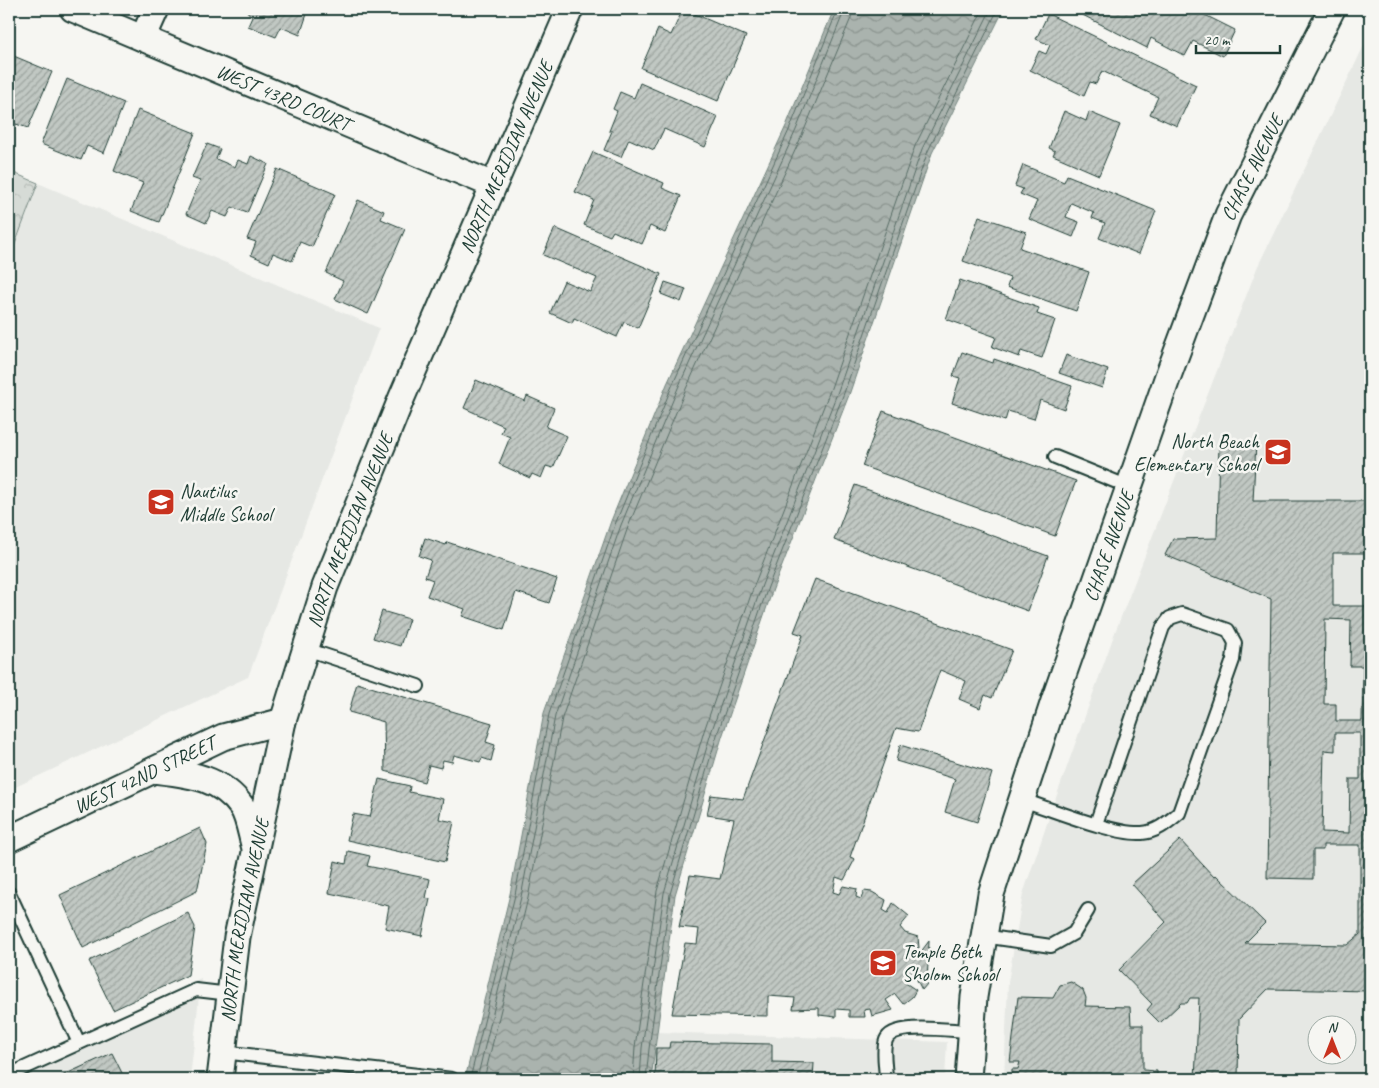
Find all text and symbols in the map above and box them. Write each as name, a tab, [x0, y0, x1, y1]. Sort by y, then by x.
scale bar	[1196, 22, 1280, 54]
text: 20 m	[1204, 31, 1231, 50]
street label: NORTH MERIDIAN AVENUE	[454, 54, 560, 257]
street label: WEST 43RD COURT	[213, 59, 358, 138]
street label: CHASE AVENUE	[1215, 108, 1291, 225]
street label: NORTH MERIDIAN AVENUE	[301, 427, 400, 631]
place label: North Beach Elementary School	[1134, 429, 1263, 477]
school or university icon: North Beach Elementary School	[1263, 437, 1293, 467]
place label: Nautilus Middle School	[180, 479, 275, 527]
street label: CHASE AVENUE	[1078, 485, 1141, 605]
school or university icon: Nautilus Middle School	[146, 487, 176, 517]
street label: WEST 42ND STREET	[70, 728, 224, 819]
street label: NORTH MERIDIAN AVENUE	[215, 813, 276, 1023]
place label: Temple Beth Sholom School	[902, 939, 1002, 987]
school or university icon: Temple Beth Sholom School	[868, 948, 898, 978]
north arrow	[1306, 1016, 1356, 1066]
text: N	[1328, 1019, 1339, 1036]

